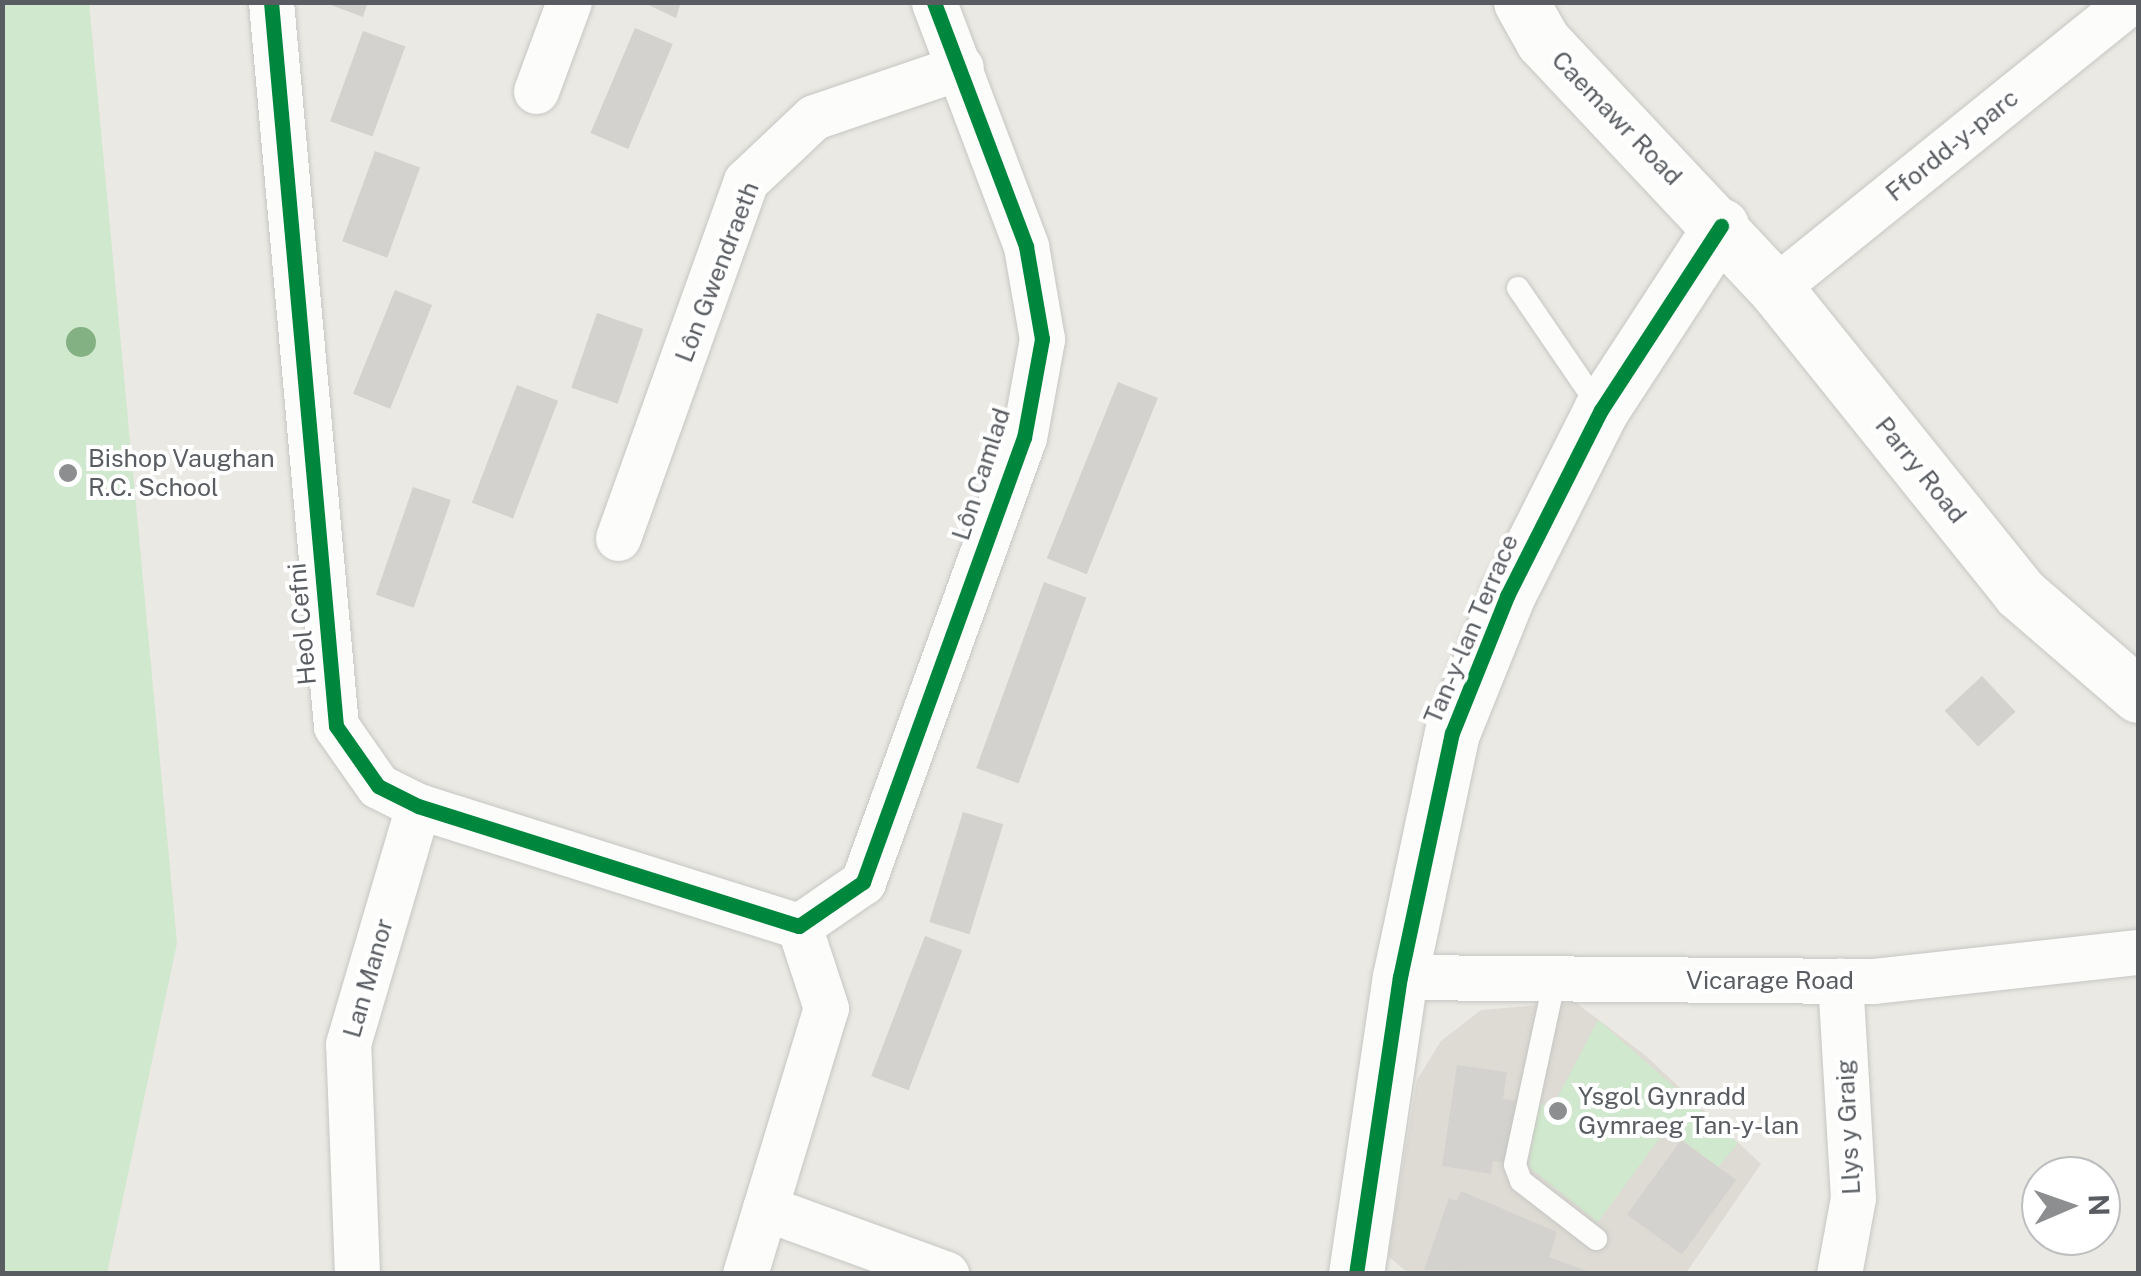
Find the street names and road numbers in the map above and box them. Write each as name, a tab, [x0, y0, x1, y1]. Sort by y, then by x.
street label: Caemawr Road	[1546, 45, 1688, 191]
street label: Ffordd-y-parc	[1880, 83, 2024, 207]
street label: Lôn Gwendraeth	[669, 178, 765, 366]
street label: Lôn Camlad	[946, 404, 1016, 544]
street label: Parry Road	[1869, 411, 1973, 529]
street label: Tan-y-lan Terrace	[1418, 530, 1524, 728]
street label: Heol Cefni	[282, 562, 322, 686]
street label: Lan Manor	[337, 915, 399, 1041]
street label: Vicarage Road	[1686, 965, 1854, 995]
street label: Llys y Graig	[1829, 1058, 1867, 1196]

